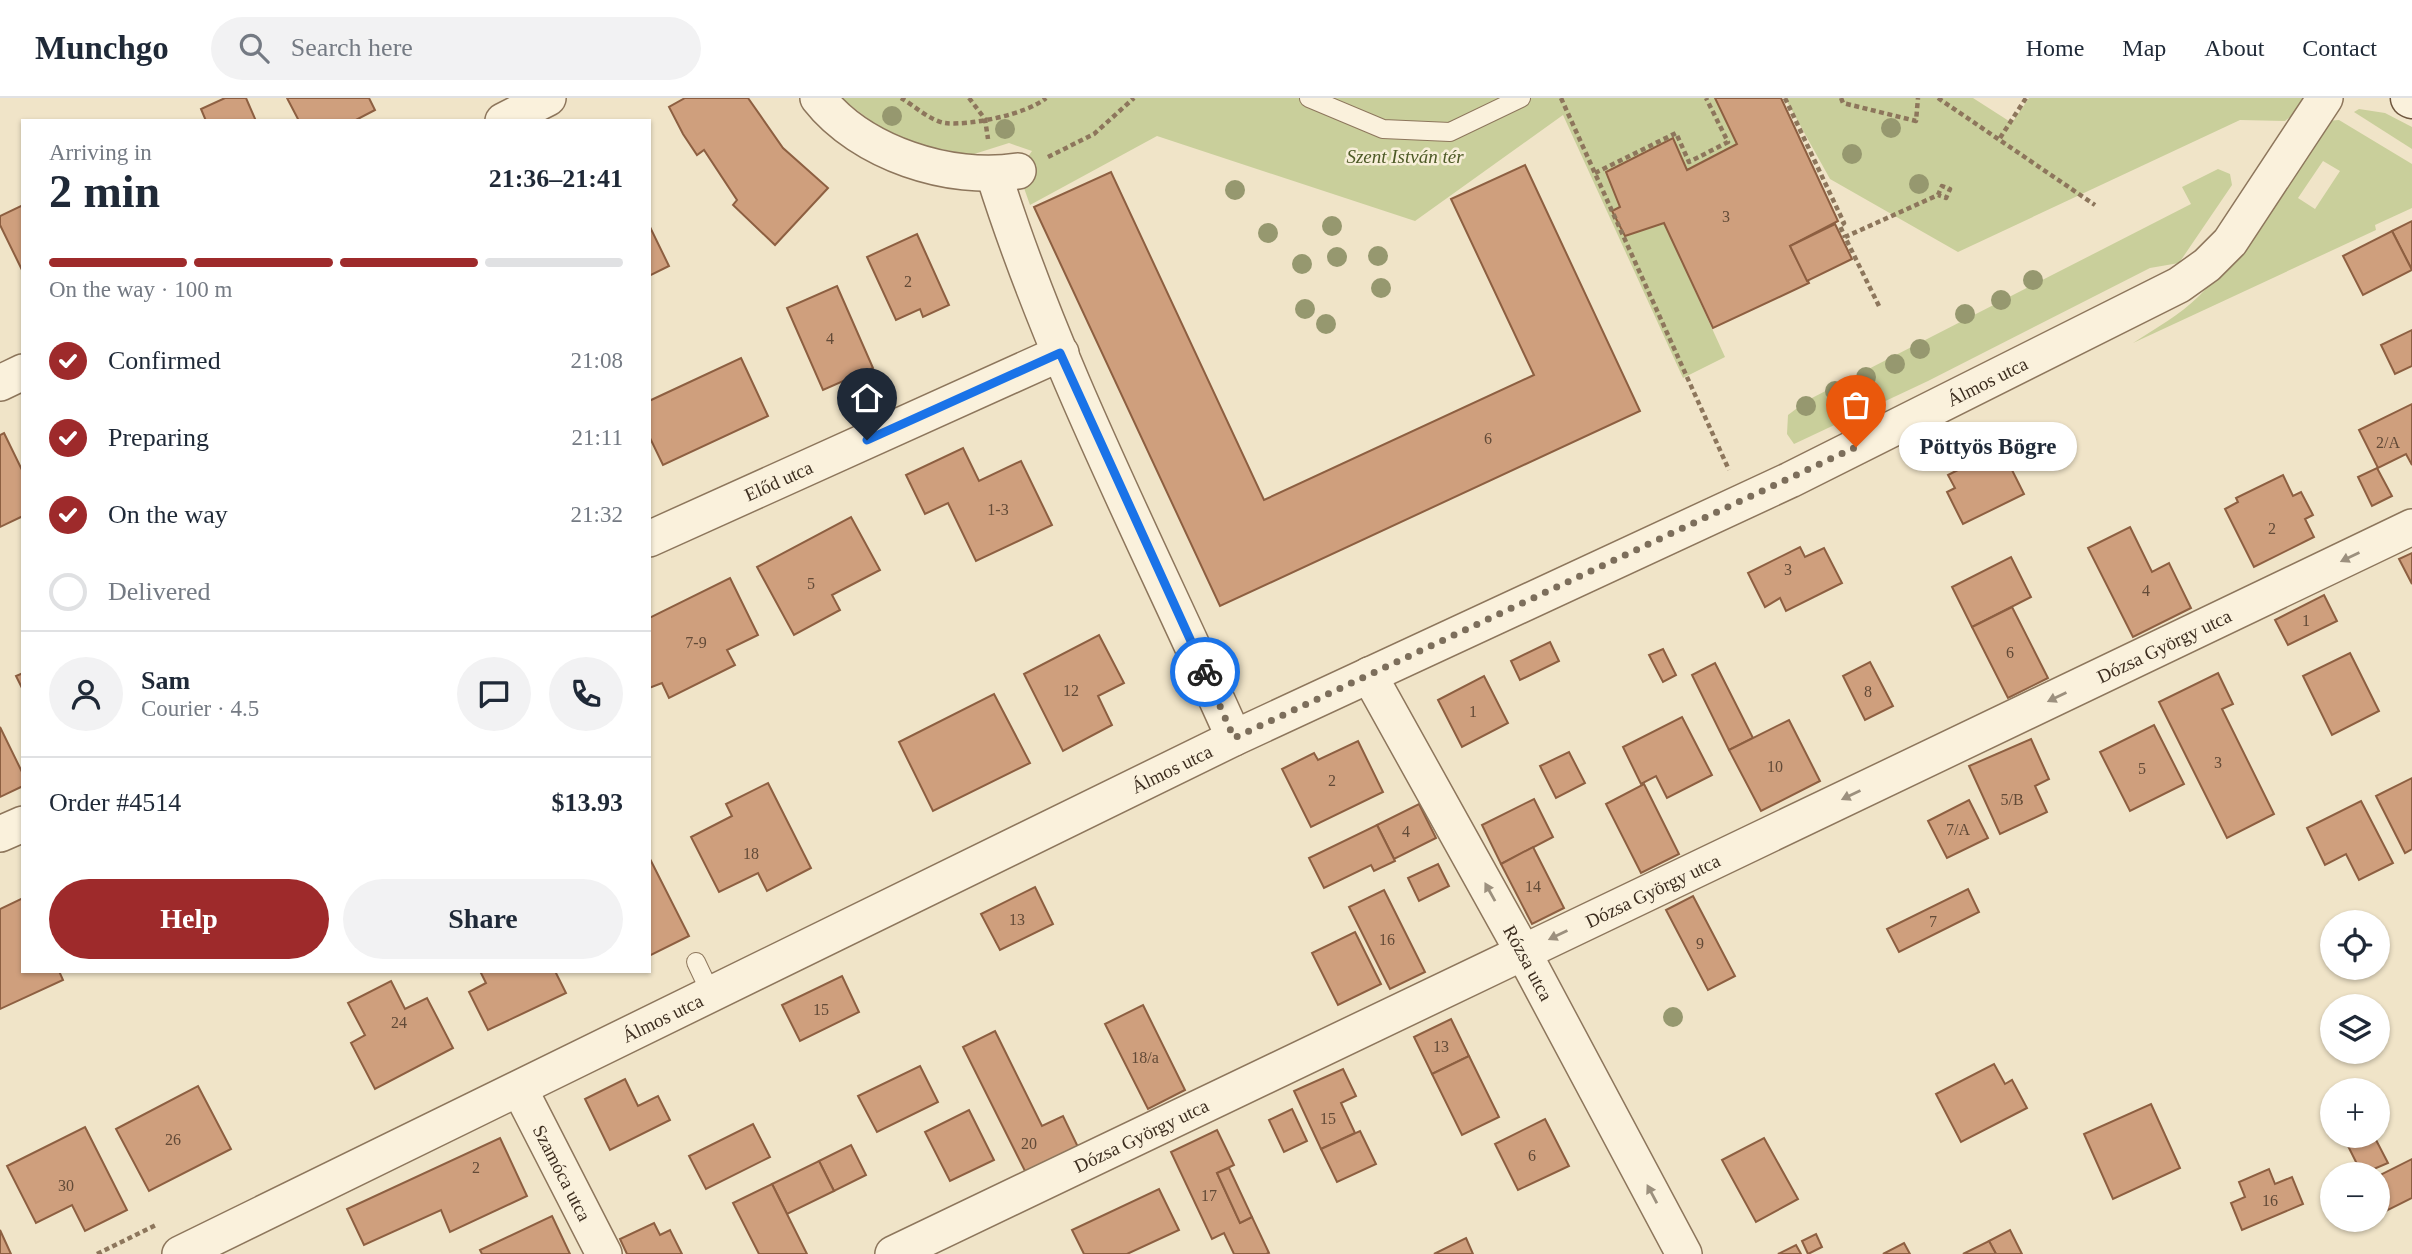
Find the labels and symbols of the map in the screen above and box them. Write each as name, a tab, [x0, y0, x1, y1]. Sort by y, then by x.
park label: Szent István tér	[1346, 146, 1464, 167]
house number: 3	[1722, 208, 1730, 225]
house number: 2	[904, 273, 912, 290]
house number: 4	[826, 330, 834, 347]
street label: Álmos utca	[1944, 352, 2031, 410]
pin	[837, 368, 897, 440]
pin	[1826, 375, 1886, 447]
callout: Pöttyös Bögre	[1898, 422, 2076, 472]
house number: 6	[1484, 430, 1492, 447]
house number: 2/A	[2376, 434, 2400, 451]
street label: Előd utca	[741, 456, 816, 505]
house number: 1-3	[987, 501, 1009, 518]
house number: 2	[2268, 520, 2276, 537]
one-way arrow	[2340, 551, 2360, 563]
house number: 3	[1784, 561, 1792, 578]
house number: 5	[807, 575, 815, 592]
house number: 4	[2142, 582, 2150, 599]
street label: Dózsa György utca	[2093, 604, 2235, 687]
house number: 1	[2302, 612, 2310, 629]
house number: 7-9	[685, 634, 707, 651]
courier	[1170, 637, 1240, 707]
house number: 6	[2006, 644, 2014, 661]
house number: 12	[1063, 682, 1079, 699]
house number: 8	[1864, 683, 1872, 700]
one-way arrow	[2047, 691, 2067, 703]
house number: 1	[1469, 703, 1477, 720]
street label: Álmos utca	[1128, 740, 1216, 797]
house number: 3	[2214, 754, 2222, 771]
house number: 10	[1767, 758, 1783, 775]
house number: 5	[2138, 760, 2146, 777]
house number: 2	[1328, 772, 1336, 789]
one-way arrow	[1841, 789, 1861, 801]
house number: 5/B	[2000, 791, 2024, 808]
house number: 7/A	[1946, 821, 1970, 838]
house number: 4	[1402, 823, 1410, 840]
house number: 18	[743, 845, 759, 862]
street label: Dózsa György utca	[1582, 849, 1724, 932]
house number: 14	[1525, 878, 1541, 895]
one-way arrow	[1484, 882, 1496, 902]
house number: 13	[1009, 911, 1025, 928]
house number: 7	[1929, 913, 1937, 930]
street label: Rózsa utca	[1500, 921, 1558, 1005]
one-way arrow	[1547, 930, 1568, 941]
house number: 16	[1379, 931, 1395, 948]
house number: 9	[1696, 935, 1704, 952]
street label: Álmos utca	[619, 989, 707, 1046]
house number: 15	[813, 1001, 829, 1018]
house number: 24	[391, 1014, 407, 1031]
house number: 13	[1433, 1038, 1449, 1055]
house number: 18/a	[1131, 1049, 1159, 1066]
street label: Dózsa György utca	[1070, 1094, 1212, 1176]
house number: 15	[1320, 1110, 1336, 1127]
street label: Szamóca utca	[529, 1121, 596, 1225]
house number: 26	[165, 1131, 181, 1148]
house number: 20	[1021, 1135, 1037, 1152]
house number: 6	[1528, 1147, 1536, 1164]
house number: 2	[472, 1159, 480, 1176]
house number: 30	[58, 1177, 74, 1194]
one-way arrow	[1646, 1184, 1658, 1204]
house number: 17	[1201, 1187, 1217, 1204]
house number: 16	[2262, 1192, 2278, 1209]

